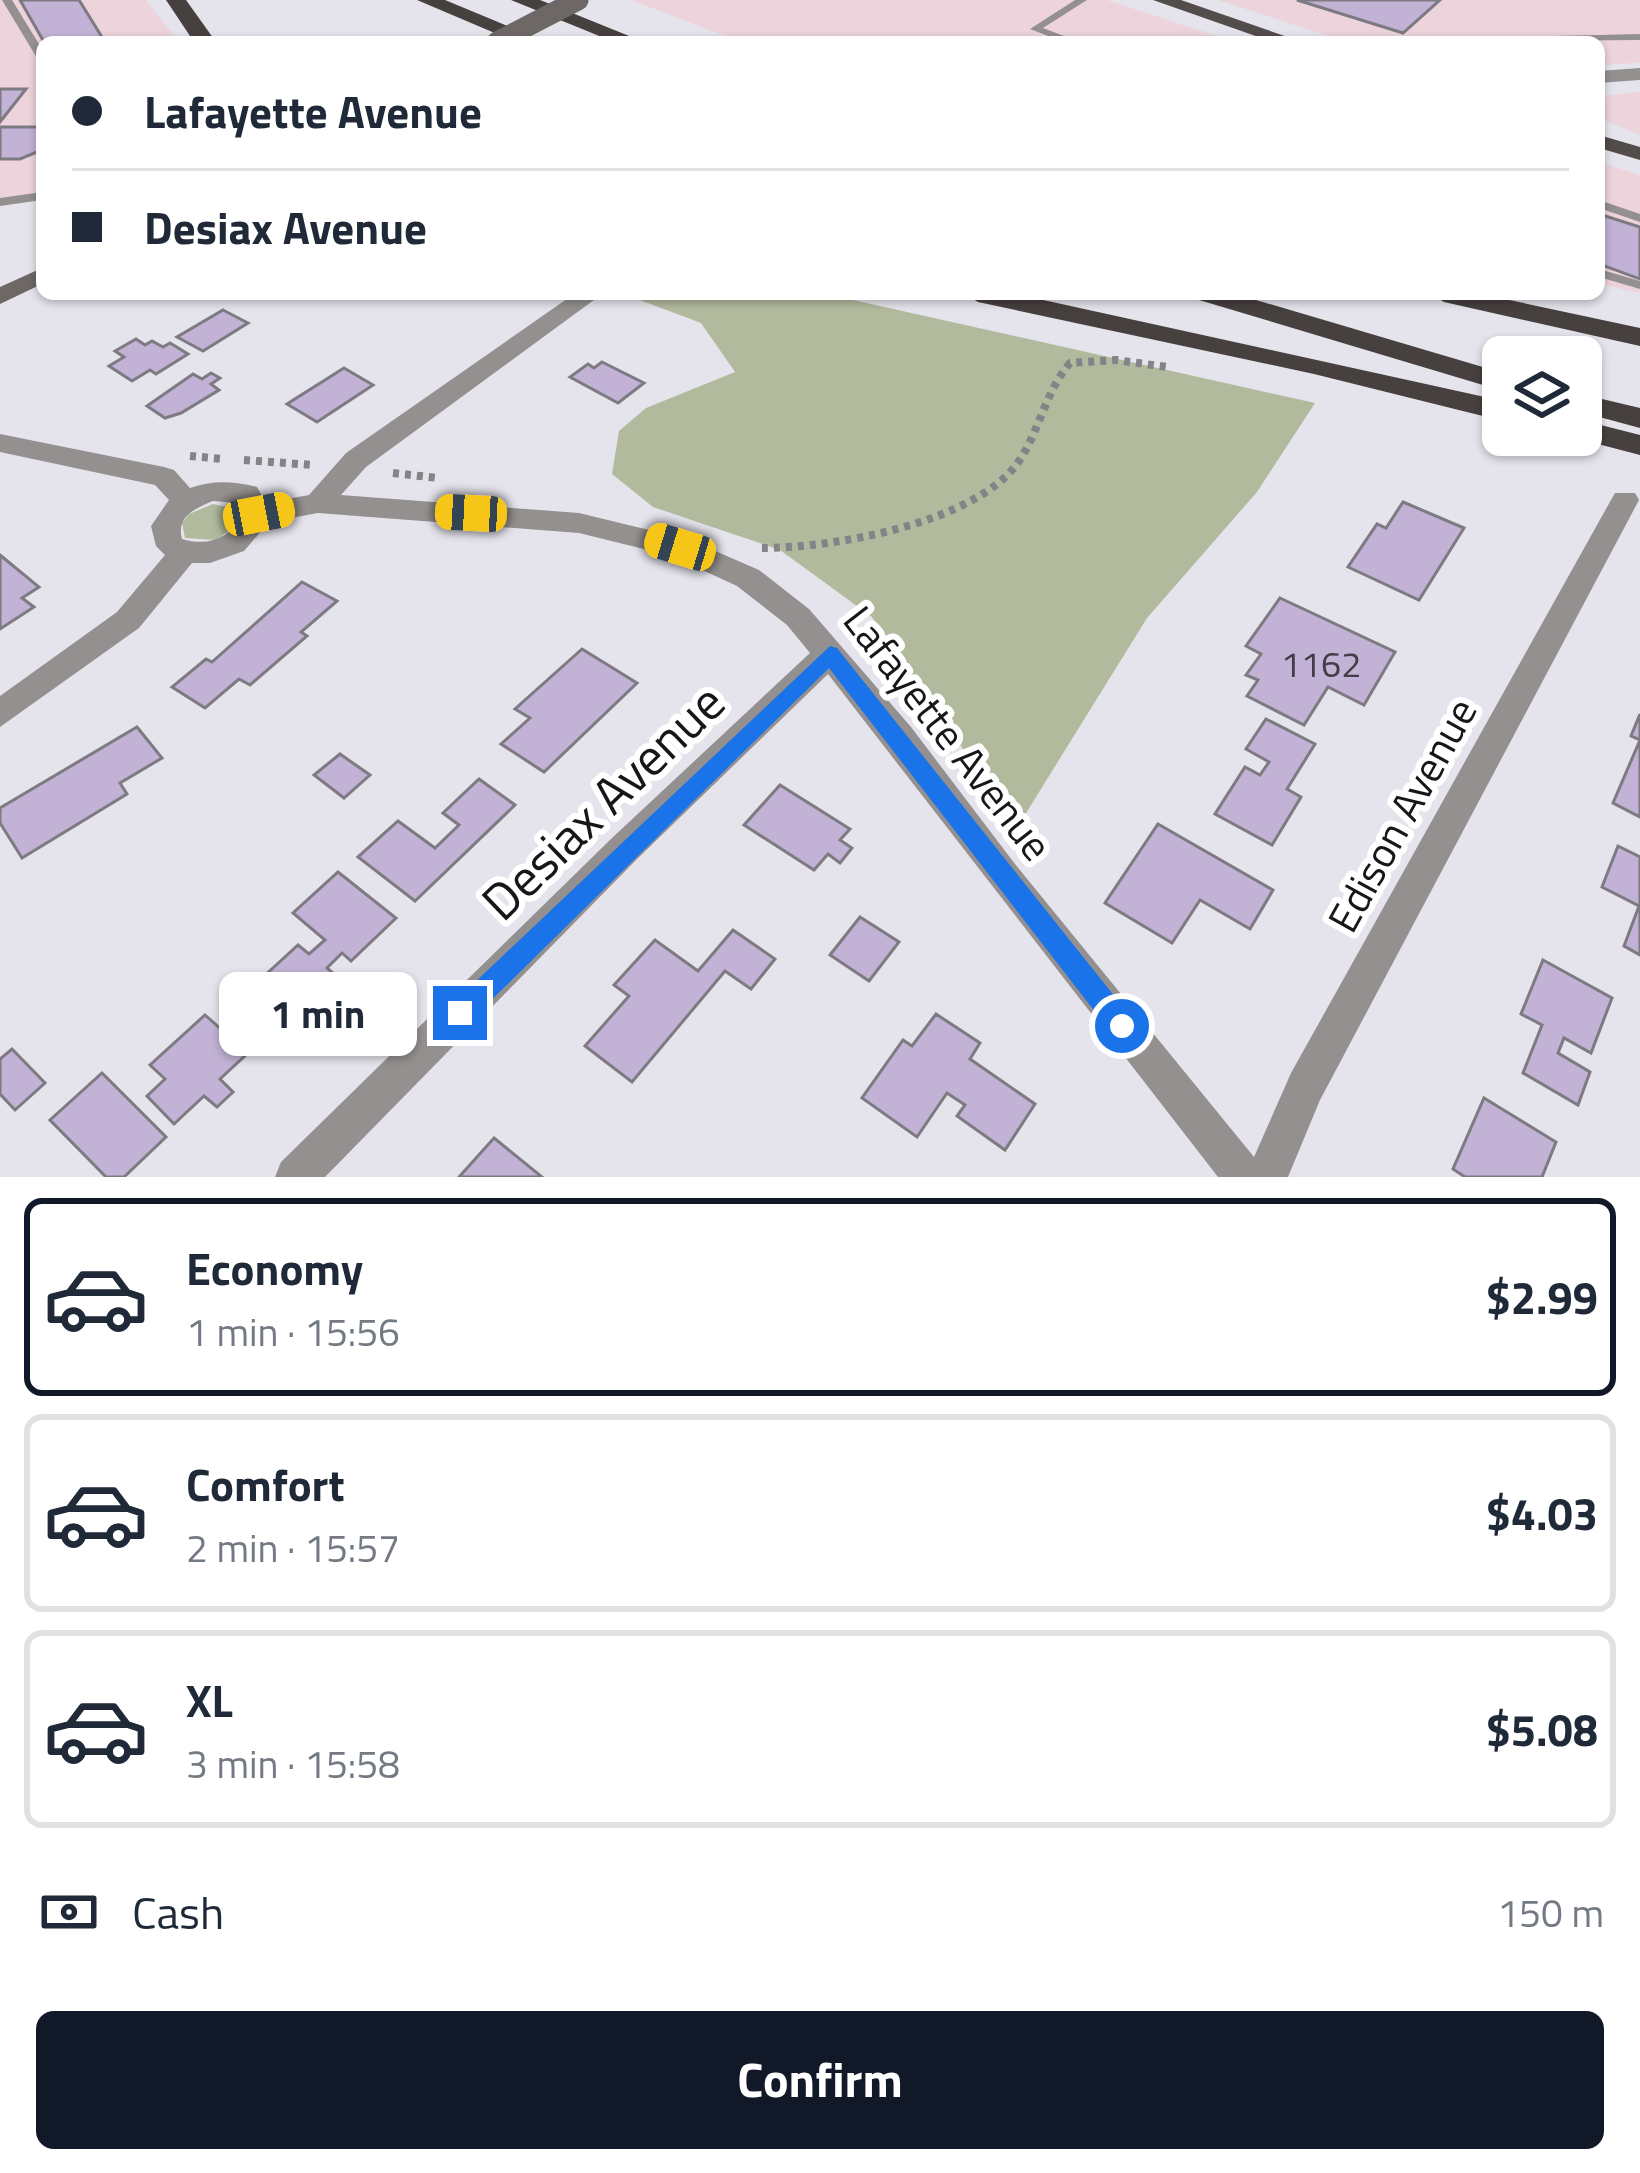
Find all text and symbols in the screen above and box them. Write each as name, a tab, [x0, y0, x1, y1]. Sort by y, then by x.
text: Lafayette Avenue	[144, 77, 482, 145]
text: Desiax Avenue	[144, 193, 427, 261]
map controls	[1482, 336, 1602, 456]
button: layers	[1482, 336, 1602, 456]
car	[220, 489, 298, 539]
car	[434, 493, 508, 533]
car	[640, 519, 720, 575]
street label: Lafayette Avenue	[829, 591, 1069, 874]
house number: 1162	[1281, 636, 1361, 691]
street label: Desiax Avenue	[463, 665, 742, 938]
street label: Edison Avenue	[1310, 686, 1492, 943]
callout: 1 min	[220, 971, 418, 1055]
text: 1 min	[271, 984, 365, 1043]
route end	[433, 986, 487, 1040]
route start	[1095, 999, 1149, 1053]
text: Economy	[186, 1234, 363, 1302]
icon: car	[42, 1243, 150, 1351]
text: $2.99	[1486, 1263, 1598, 1331]
text: 1 min · 15:56	[186, 1302, 400, 1361]
text: Comfort	[186, 1450, 345, 1518]
icon: car	[42, 1459, 150, 1567]
text: $4.03	[1486, 1479, 1598, 1547]
text: 2 min · 15:57	[186, 1518, 400, 1577]
text: XL	[186, 1666, 233, 1734]
icon: car	[42, 1675, 150, 1783]
text: $5.08	[1486, 1695, 1598, 1763]
text: 3 min · 15:58	[186, 1734, 400, 1793]
text: Cash	[132, 1878, 224, 1946]
icon: cash	[36, 1879, 102, 1945]
text: 150 m	[1497, 1883, 1604, 1942]
button: Confirm	[36, 2011, 1604, 2149]

